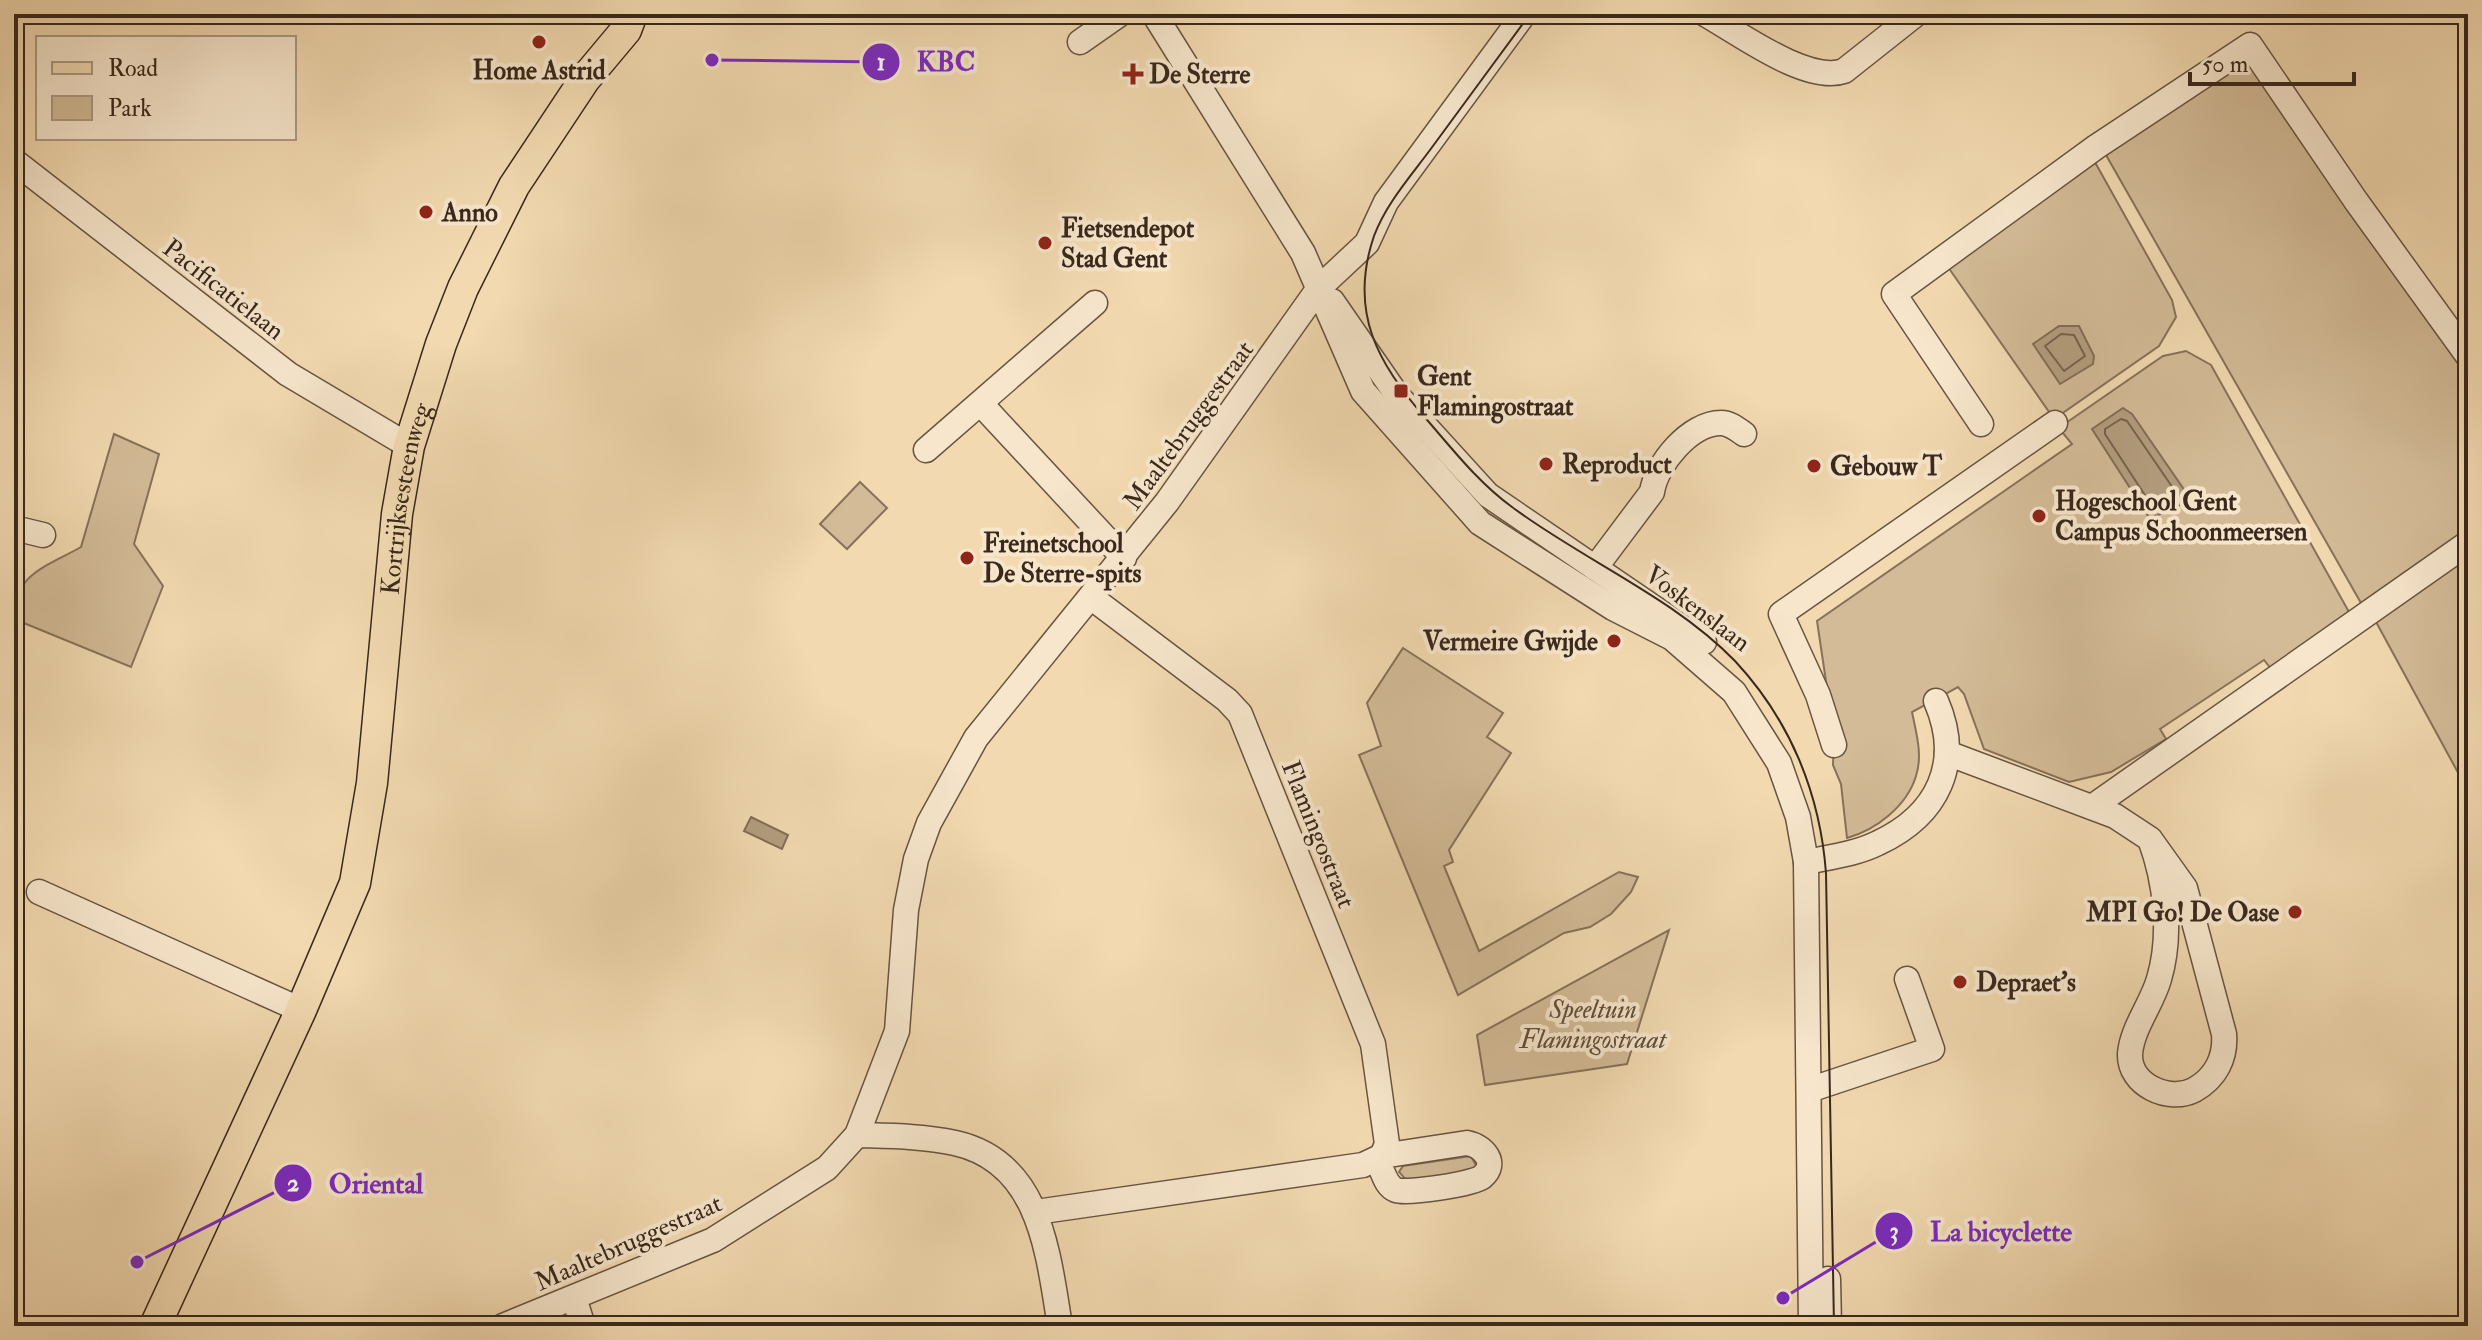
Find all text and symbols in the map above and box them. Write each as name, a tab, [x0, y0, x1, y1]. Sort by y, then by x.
marker: Home Astrid	[530, 33, 548, 51]
legend	[36, 36, 296, 140]
callout: KBC	[861, 36, 991, 88]
scale bar	[2190, 36, 2354, 86]
text: KBC	[917, 45, 975, 80]
text: 1	[877, 47, 885, 78]
text: 50 m	[2202, 49, 2249, 80]
text: Road	[108, 53, 158, 84]
place label: Home Astrid	[472, 55, 606, 87]
place label: De Sterre	[1149, 59, 1251, 91]
marker: De Sterre	[1124, 65, 1142, 83]
text: Park	[108, 93, 152, 124]
place label: Anno	[441, 197, 498, 229]
marker: Anno	[417, 203, 435, 221]
place label: Fietsendepot Stad Gent	[1061, 213, 1195, 275]
street label: Pacificatielaan	[156, 232, 291, 347]
marker: Fietsendepot Stad Gent	[1036, 234, 1054, 252]
street label: Maaltebruggestraat	[1117, 335, 1261, 516]
place label: Gent Flamingostraat	[1417, 361, 1574, 424]
marker: Gent Flamingostraat	[1392, 382, 1410, 400]
street label: Kortrijksesteenweg	[375, 398, 439, 596]
place label: Reproduct	[1562, 449, 1672, 482]
place label: Gebouw T	[1830, 451, 1943, 483]
marker: Reproduct	[1537, 455, 1555, 473]
marker: Gebouw T	[1805, 457, 1823, 475]
place label: Hogeschool Gent Campus Schoonmeersen	[2055, 486, 2308, 549]
marker: Hogeschool Gent Campus Schoonmeersen	[2030, 507, 2048, 525]
place label: Freinetschool De Sterre-spits	[983, 528, 1142, 591]
marker: Freinetschool De Sterre-spits	[958, 549, 976, 567]
street label: Voskenslaan	[1638, 559, 1757, 659]
place label: Vermeire Gwijde	[1422, 626, 1598, 658]
marker: Vermeire Gwijde	[1605, 632, 1623, 650]
street label: Flamingostraat	[1274, 756, 1362, 913]
place label: MPI Go! De Oase	[2085, 897, 2279, 929]
marker: MPI Go! De Oase	[2286, 903, 2304, 921]
place label: Depraet's	[1976, 967, 2076, 1000]
marker: Depraet's	[1951, 973, 1969, 991]
park label: Speeltuin Flamingostraat	[1518, 994, 1668, 1056]
callout: Oriental	[273, 1157, 439, 1209]
text: Oriental	[329, 1167, 424, 1202]
text: 2	[287, 1168, 299, 1199]
street label: Maaltebruggestraat	[530, 1187, 727, 1298]
callout: La bicyclette	[1874, 1205, 2088, 1257]
text: La bicyclette	[1930, 1215, 2072, 1250]
text: 3	[1889, 1216, 1899, 1247]

